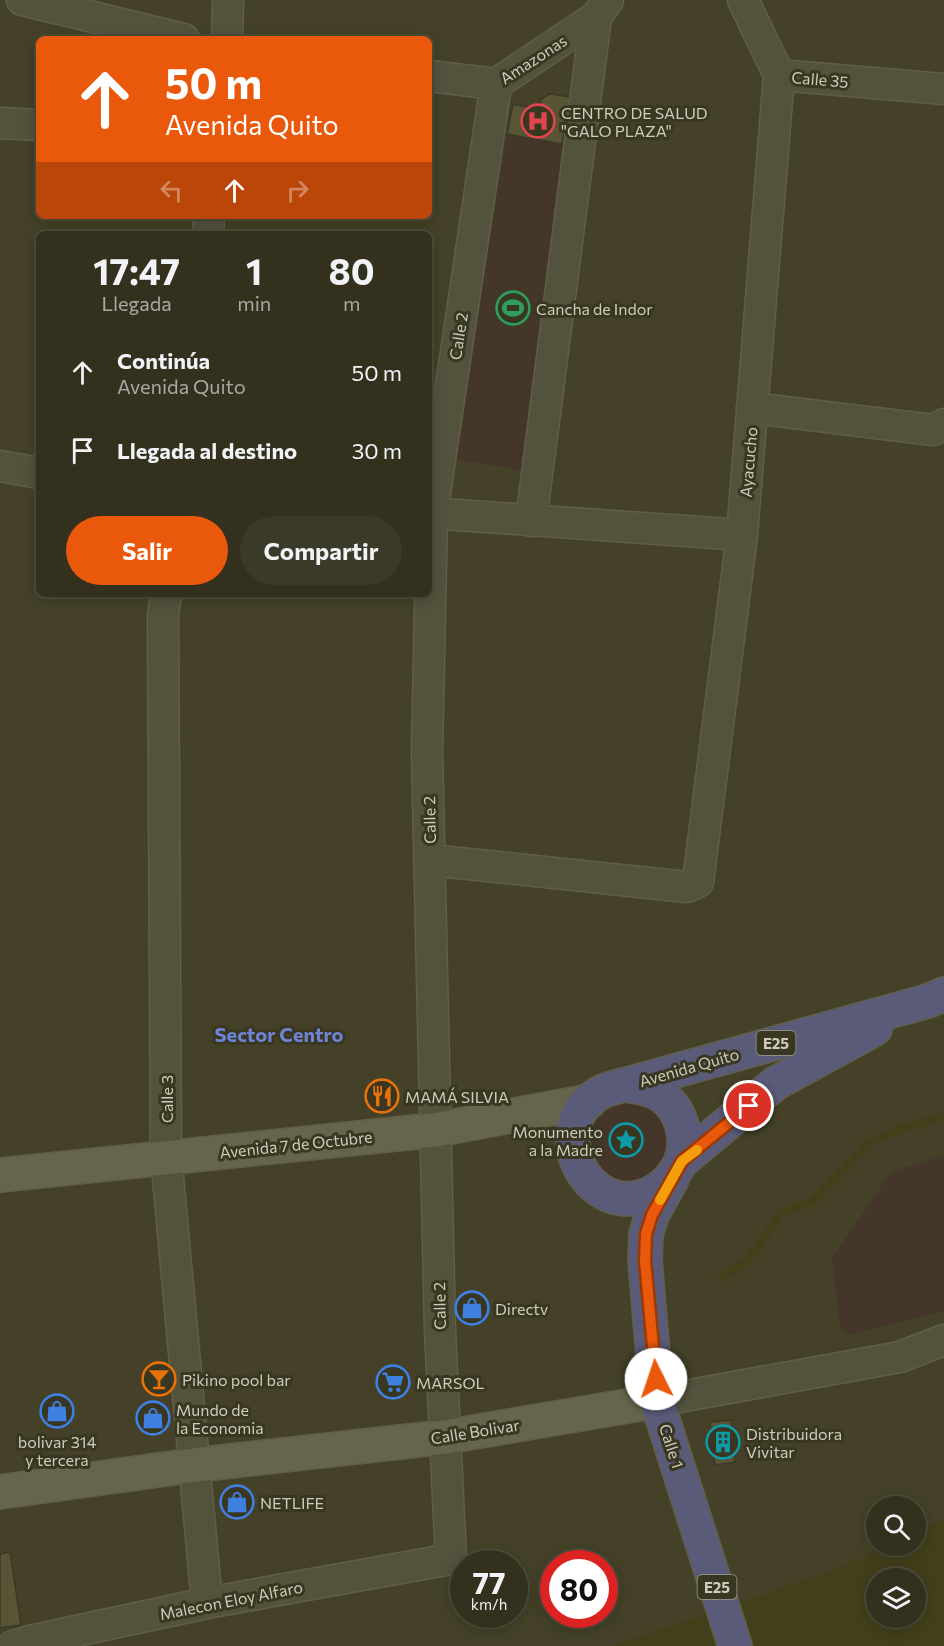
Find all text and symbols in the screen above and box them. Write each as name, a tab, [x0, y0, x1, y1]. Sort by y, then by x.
street label: Amazonas	[496, 30, 570, 88]
text: 50 m	[165, 56, 262, 108]
icon: ahead	[66, 60, 144, 138]
street label: Calle 35	[791, 67, 849, 91]
hospital icon: CENTRO DE SALUD "GALO PLAZA"	[520, 103, 556, 139]
place label: CENTRO DE SALUD "GALO PLAZA"	[561, 103, 708, 140]
text: Avenida Quito	[165, 108, 339, 141]
icon: left	[155, 174, 188, 207]
icon: ahead	[218, 174, 251, 207]
icon: right	[281, 174, 314, 207]
text: 17:47	[93, 248, 180, 292]
text: 1	[246, 248, 262, 292]
text: 80	[329, 248, 375, 292]
sports icon: Cancha de Indor	[495, 290, 531, 326]
text: Llegada	[101, 291, 172, 315]
text: min	[237, 291, 271, 315]
text: m	[343, 291, 360, 315]
place label: Cancha de Indor	[536, 299, 653, 318]
street label: Calle 2	[445, 311, 471, 361]
text: Continúa	[117, 347, 210, 374]
icon: ahead	[66, 356, 99, 389]
text: 50 m	[352, 359, 402, 386]
text: Avenida Quito	[117, 374, 246, 398]
street label: Ayacucho	[735, 426, 761, 498]
icon: arrive	[66, 434, 99, 467]
text: Llegada al destino	[117, 437, 297, 464]
text: 30 m	[352, 437, 402, 464]
button: Salir	[66, 516, 228, 585]
button: Compartir	[240, 516, 402, 585]
street label: Calle 2	[419, 796, 439, 844]
district label: Sector Centro	[215, 1022, 343, 1046]
road number: E25	[756, 1031, 796, 1055]
street label: Avenida Quito	[637, 1044, 741, 1090]
street label: Calle 3	[157, 1075, 176, 1123]
restaurant icon: MAMÁ SILVIA	[364, 1078, 400, 1114]
pin	[723, 1080, 774, 1131]
place label: MAMÁ SILVIA	[405, 1087, 509, 1106]
icon: arrive	[732, 1089, 765, 1122]
place label: Monumento a la Madre	[512, 1122, 603, 1159]
place icon: Monumento a la Madre	[608, 1122, 644, 1158]
street label: Avenida 7 de Octubre	[219, 1127, 373, 1161]
street label: Calle 2	[429, 1282, 449, 1330]
shop icon: Directv	[454, 1290, 490, 1326]
place label: Directv	[495, 1299, 548, 1318]
position arrow	[624, 1347, 688, 1411]
bar icon: Pikino pool bar	[141, 1361, 177, 1397]
supermarket icon: MARSOL	[375, 1364, 411, 1400]
place label: Pikino pool bar	[182, 1370, 291, 1389]
place label: MARSOL	[416, 1373, 485, 1392]
shop icon: bolivar 314 y tercera	[39, 1393, 75, 1429]
shop icon: Mundo de la Economia	[135, 1400, 171, 1436]
place label: Mundo de la Economia	[176, 1400, 264, 1437]
street label: Calle Bolivar	[429, 1414, 521, 1447]
street label: Calle 1	[656, 1421, 688, 1471]
building icon: Distribuidora Vivitar	[705, 1424, 741, 1460]
place label: Distribuidora Vivitar	[746, 1424, 842, 1461]
place label: bolivar 314 y tercera	[18, 1432, 97, 1469]
shop icon: NETLIFE	[219, 1484, 255, 1520]
place label: NETLIFE	[260, 1493, 324, 1512]
map controls	[866, 1496, 926, 1628]
button: search	[866, 1496, 926, 1556]
speed limit sign: 80	[540, 1550, 618, 1628]
text: 77	[473, 1563, 505, 1600]
button: layers	[866, 1568, 926, 1628]
road number: E25	[698, 1575, 736, 1599]
street label: Malecon Eloy Alfaro	[158, 1577, 304, 1623]
text: km/h	[471, 1595, 507, 1613]

